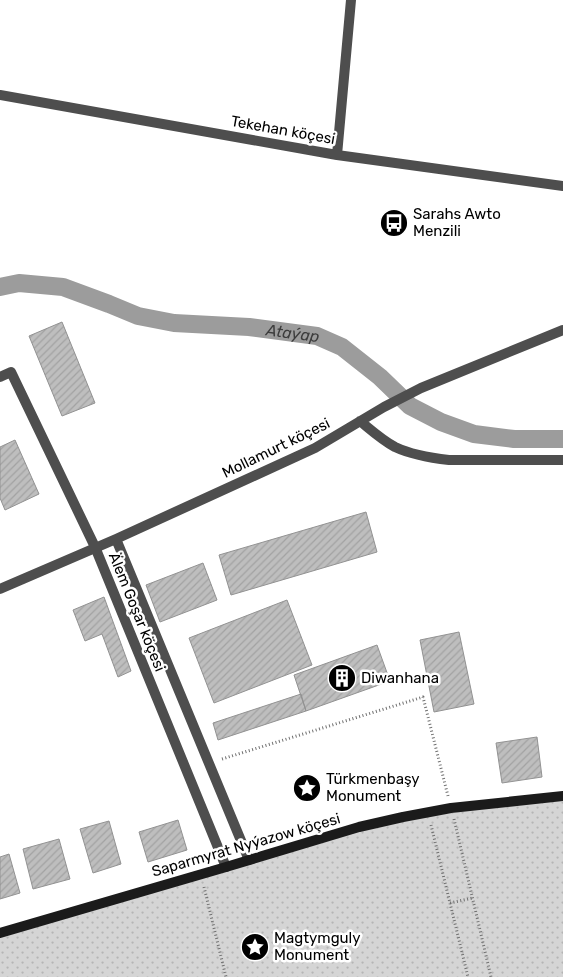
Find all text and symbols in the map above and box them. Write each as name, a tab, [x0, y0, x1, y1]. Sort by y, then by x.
street label: Tekehan köçesi	[229, 112, 337, 148]
place label: Sarahs Awto Menzili	[413, 205, 501, 240]
bus stop icon: Sarahs Awto Menzili	[379, 208, 409, 238]
water label: Ataýap	[264, 320, 321, 346]
street label: Mollamurt köçesi	[219, 414, 333, 482]
street label: Älem Goşar köçesi	[105, 550, 169, 674]
building icon: Diwanhana	[327, 663, 357, 693]
place label: Diwanhana	[361, 669, 439, 687]
place label: Türkmenbaşy Monument	[326, 770, 420, 805]
place icon: Türkmenbaşy Monument	[292, 773, 322, 803]
street label: Saparmyrat Nyýazow köçesi	[150, 809, 342, 881]
place label: Magtymguly Monument	[274, 929, 361, 964]
place icon: Magtymguly Monument	[240, 932, 270, 962]

